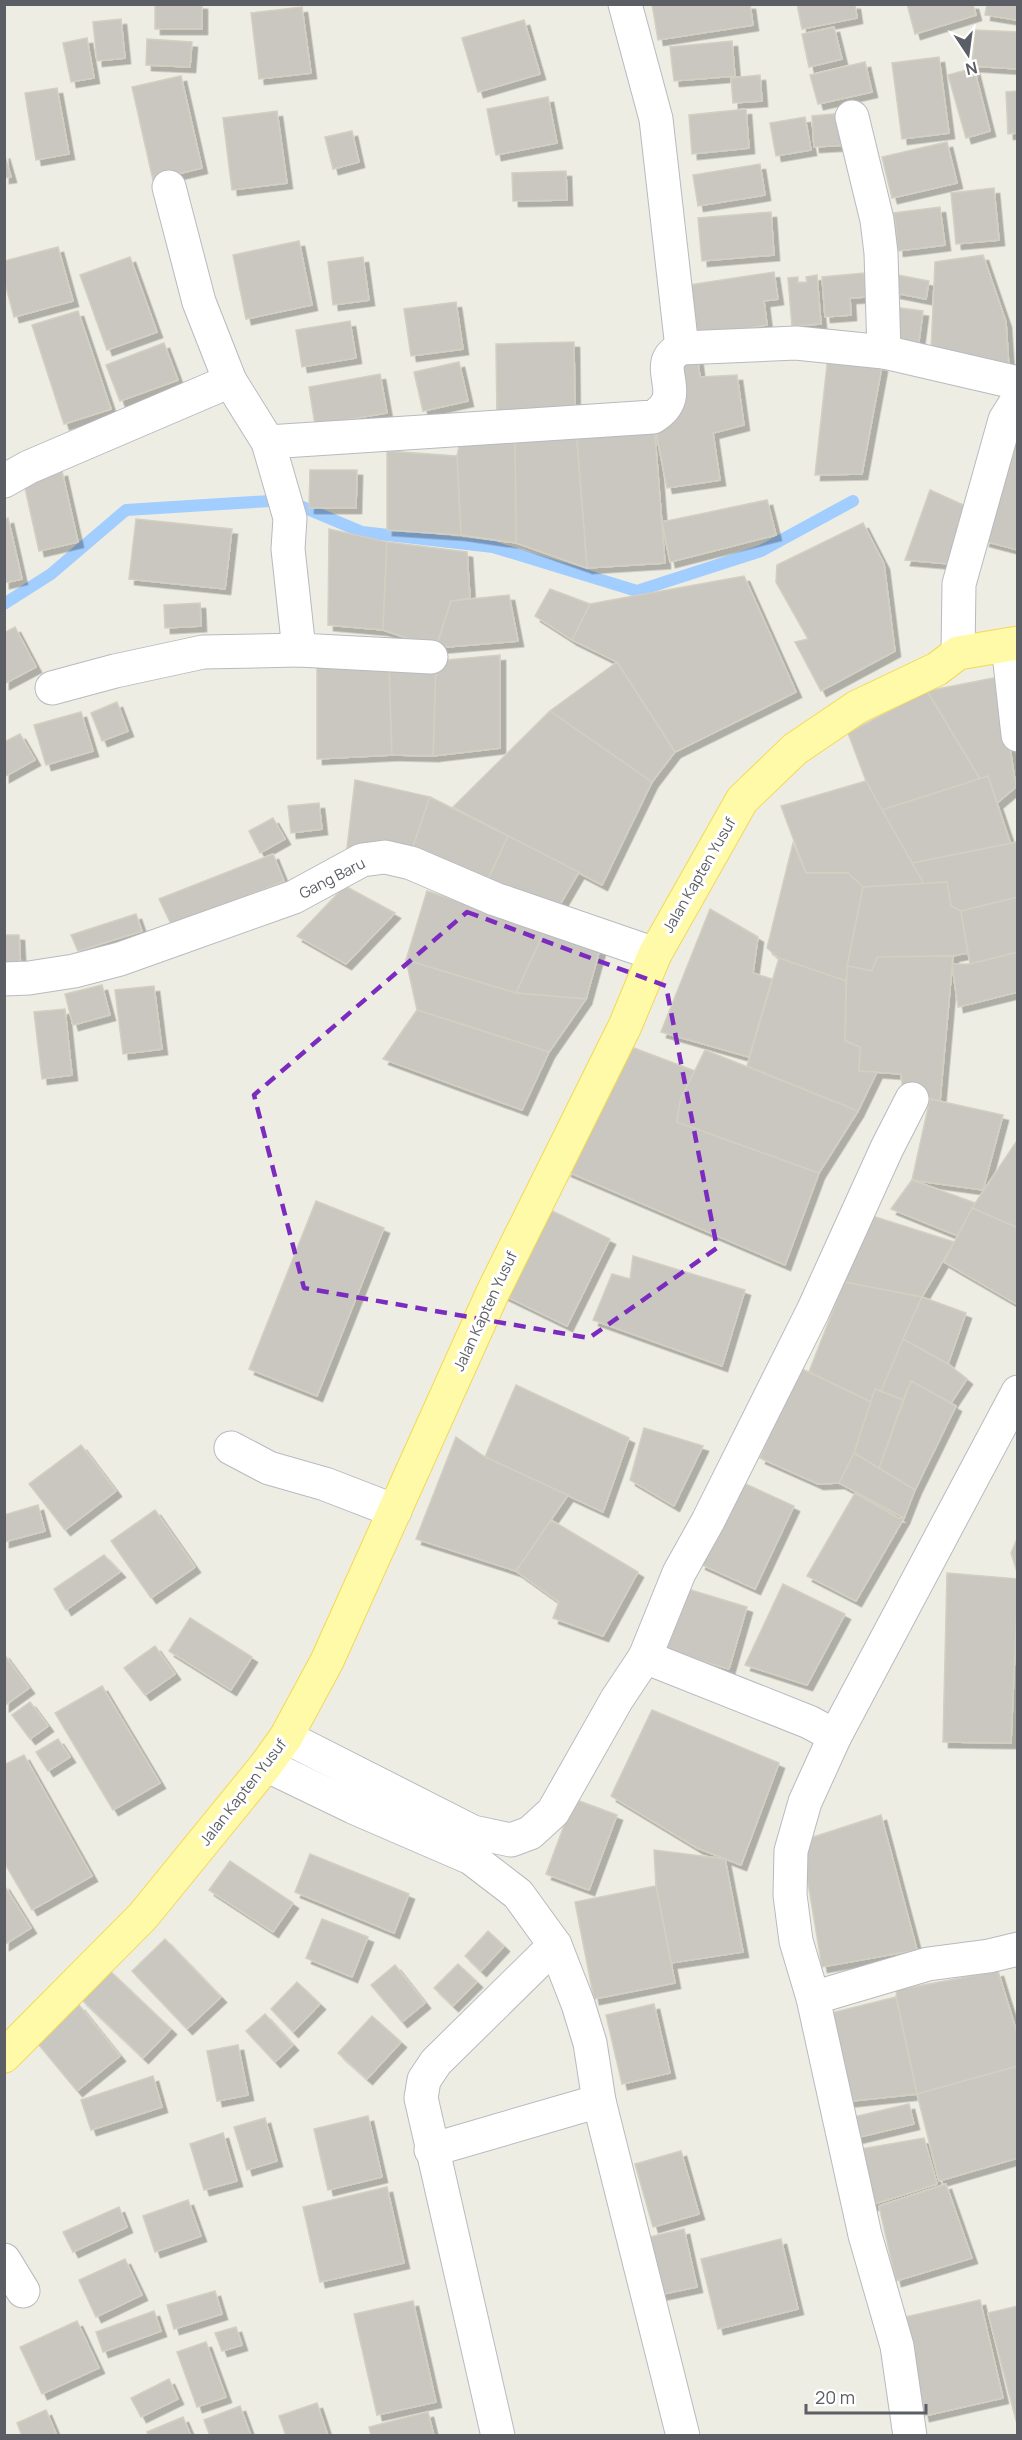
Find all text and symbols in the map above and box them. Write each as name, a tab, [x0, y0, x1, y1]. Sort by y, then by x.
north arrow	[938, 24, 998, 84]
text: N	[963, 57, 979, 81]
street label: Jalan Kapten Yusuf	[657, 813, 741, 937]
street label: Gang Baru	[295, 852, 369, 904]
street label: Jalan Kapten Yusuf	[448, 1247, 522, 1374]
street label: Jalan Kapten Yusuf	[195, 1734, 292, 1850]
scale bar	[806, 2377, 926, 2415]
text: 20 m	[815, 2385, 855, 2409]

